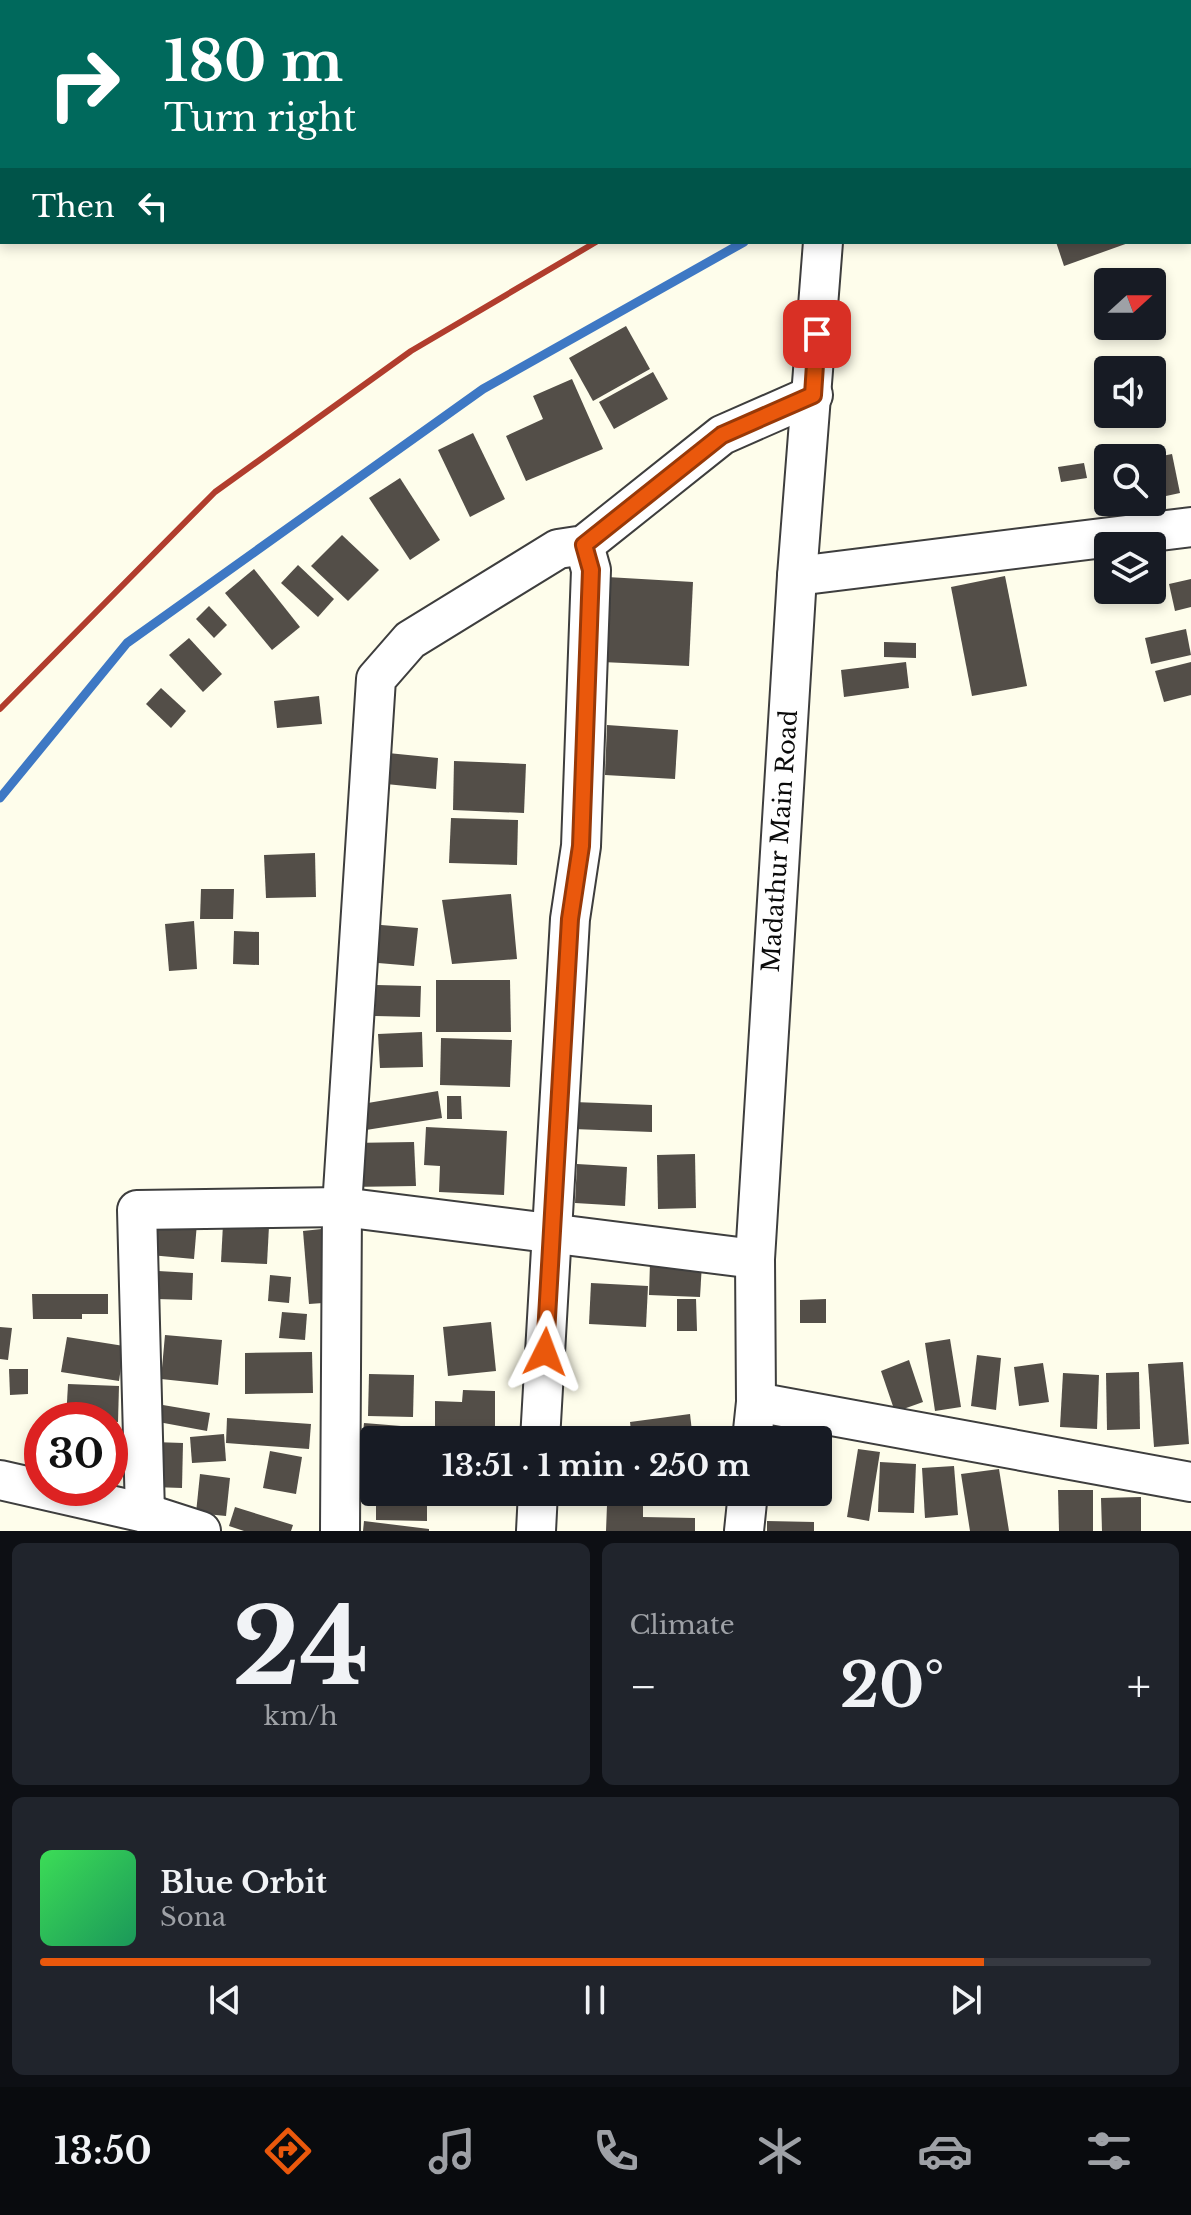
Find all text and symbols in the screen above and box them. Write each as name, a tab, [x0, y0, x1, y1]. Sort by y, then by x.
text: 180 m	[164, 27, 343, 96]
icon: right	[32, 32, 136, 136]
text: Turn right	[164, 96, 357, 141]
icon: left	[131, 184, 175, 228]
text: Then	[32, 188, 115, 225]
north arrow	[1094, 268, 1166, 340]
map controls	[1094, 268, 1166, 604]
pin	[783, 300, 851, 368]
icon: arrive	[795, 312, 839, 356]
button: sound	[1094, 356, 1166, 428]
button: search	[1094, 444, 1166, 516]
button: layers	[1094, 532, 1166, 604]
street label: Madathur Main Road	[756, 709, 803, 973]
position arrow	[503, 1310, 587, 1394]
speed limit sign: 30	[24, 1402, 128, 1506]
text: 13:51 · 1 min · 250 m	[442, 1447, 750, 1484]
text: 24	[232, 1583, 369, 1712]
text: Climate	[630, 1609, 735, 1641]
text: 20°	[840, 1649, 944, 1723]
text: −	[630, 1659, 657, 1714]
text: +	[1127, 1659, 1151, 1714]
text: km/h	[264, 1700, 338, 1732]
text: Blue Orbit	[160, 1864, 327, 1901]
text: Sona	[160, 1901, 226, 1933]
icon: previous	[203, 1978, 247, 2022]
icon: pause	[573, 1978, 617, 2022]
icon: next	[944, 1978, 988, 2022]
icon: directions	[260, 2123, 316, 2179]
icon: music	[424, 2123, 480, 2179]
icon: phone	[588, 2123, 644, 2179]
icon: climate	[752, 2123, 808, 2179]
icon: car	[917, 2123, 973, 2179]
icon: filters	[1081, 2123, 1137, 2179]
text: 13:50	[54, 2129, 152, 2174]

